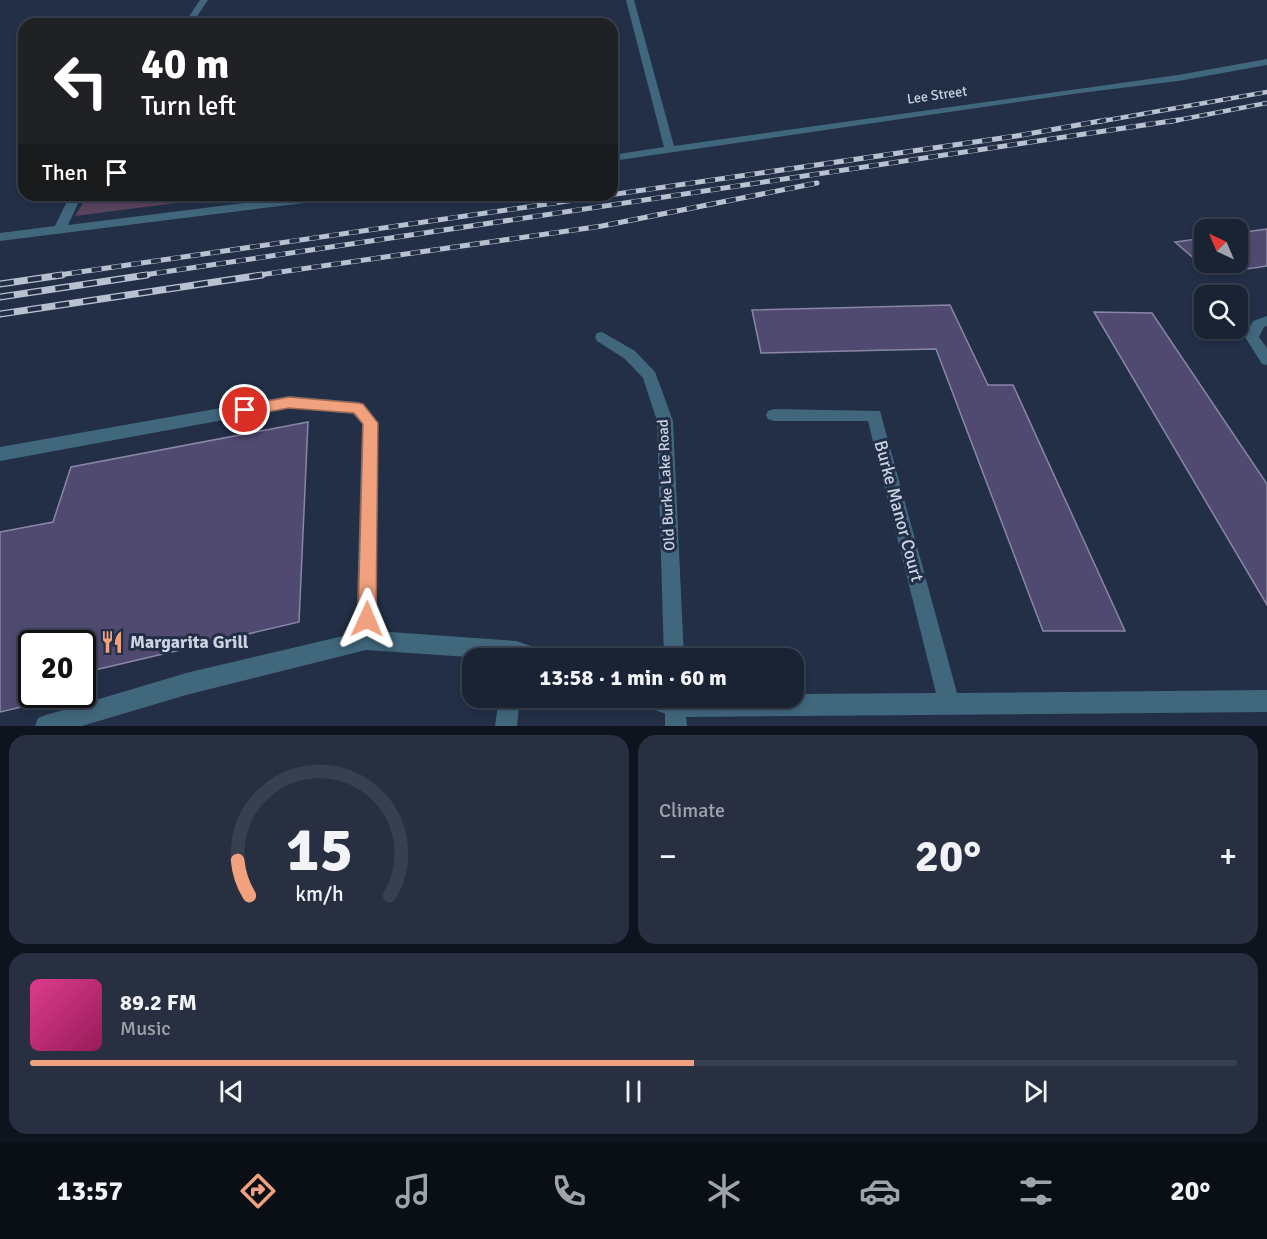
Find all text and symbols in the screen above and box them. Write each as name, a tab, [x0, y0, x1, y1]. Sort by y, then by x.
text: 40 m	[141, 39, 230, 90]
icon: left	[42, 42, 120, 120]
street label: Lee Street	[906, 82, 968, 108]
text: Turn left	[141, 90, 236, 123]
icon: arrive	[100, 156, 133, 189]
text: Then	[42, 159, 88, 186]
north arrow	[1194, 219, 1248, 273]
map controls	[1194, 219, 1248, 339]
button: search	[1194, 285, 1248, 339]
pin	[219, 384, 270, 435]
icon: arrive	[228, 393, 261, 426]
street label: Old Burke Lake Road	[654, 419, 678, 551]
street label: Burke Manor Court	[870, 438, 928, 584]
position arrow	[335, 587, 399, 651]
restaurant icon: Margarita Grill	[99, 629, 125, 655]
speed limit sign: 20	[18, 630, 96, 708]
place label: Margarita Grill	[130, 631, 249, 653]
text: 13:58 · 1 min · 60 m	[539, 664, 727, 691]
text: Climate	[659, 798, 725, 823]
text: 15	[285, 811, 353, 888]
text: 20°	[915, 829, 981, 884]
text: −	[659, 836, 677, 877]
text: +	[1219, 836, 1237, 877]
text: km/h	[295, 882, 343, 908]
text: 89.2 FM	[120, 989, 197, 1016]
text: Music	[120, 1016, 171, 1041]
icon: previous	[215, 1075, 248, 1108]
icon: pause	[617, 1075, 650, 1108]
icon: next	[1019, 1075, 1052, 1108]
icon: directions	[237, 1170, 279, 1212]
icon: music	[392, 1170, 434, 1212]
icon: phone	[548, 1170, 590, 1212]
icon: climate	[703, 1170, 745, 1212]
icon: car	[859, 1170, 901, 1212]
icon: filters	[1015, 1170, 1057, 1212]
text: 13:57	[57, 1175, 123, 1208]
text: 20°	[1170, 1175, 1210, 1208]

